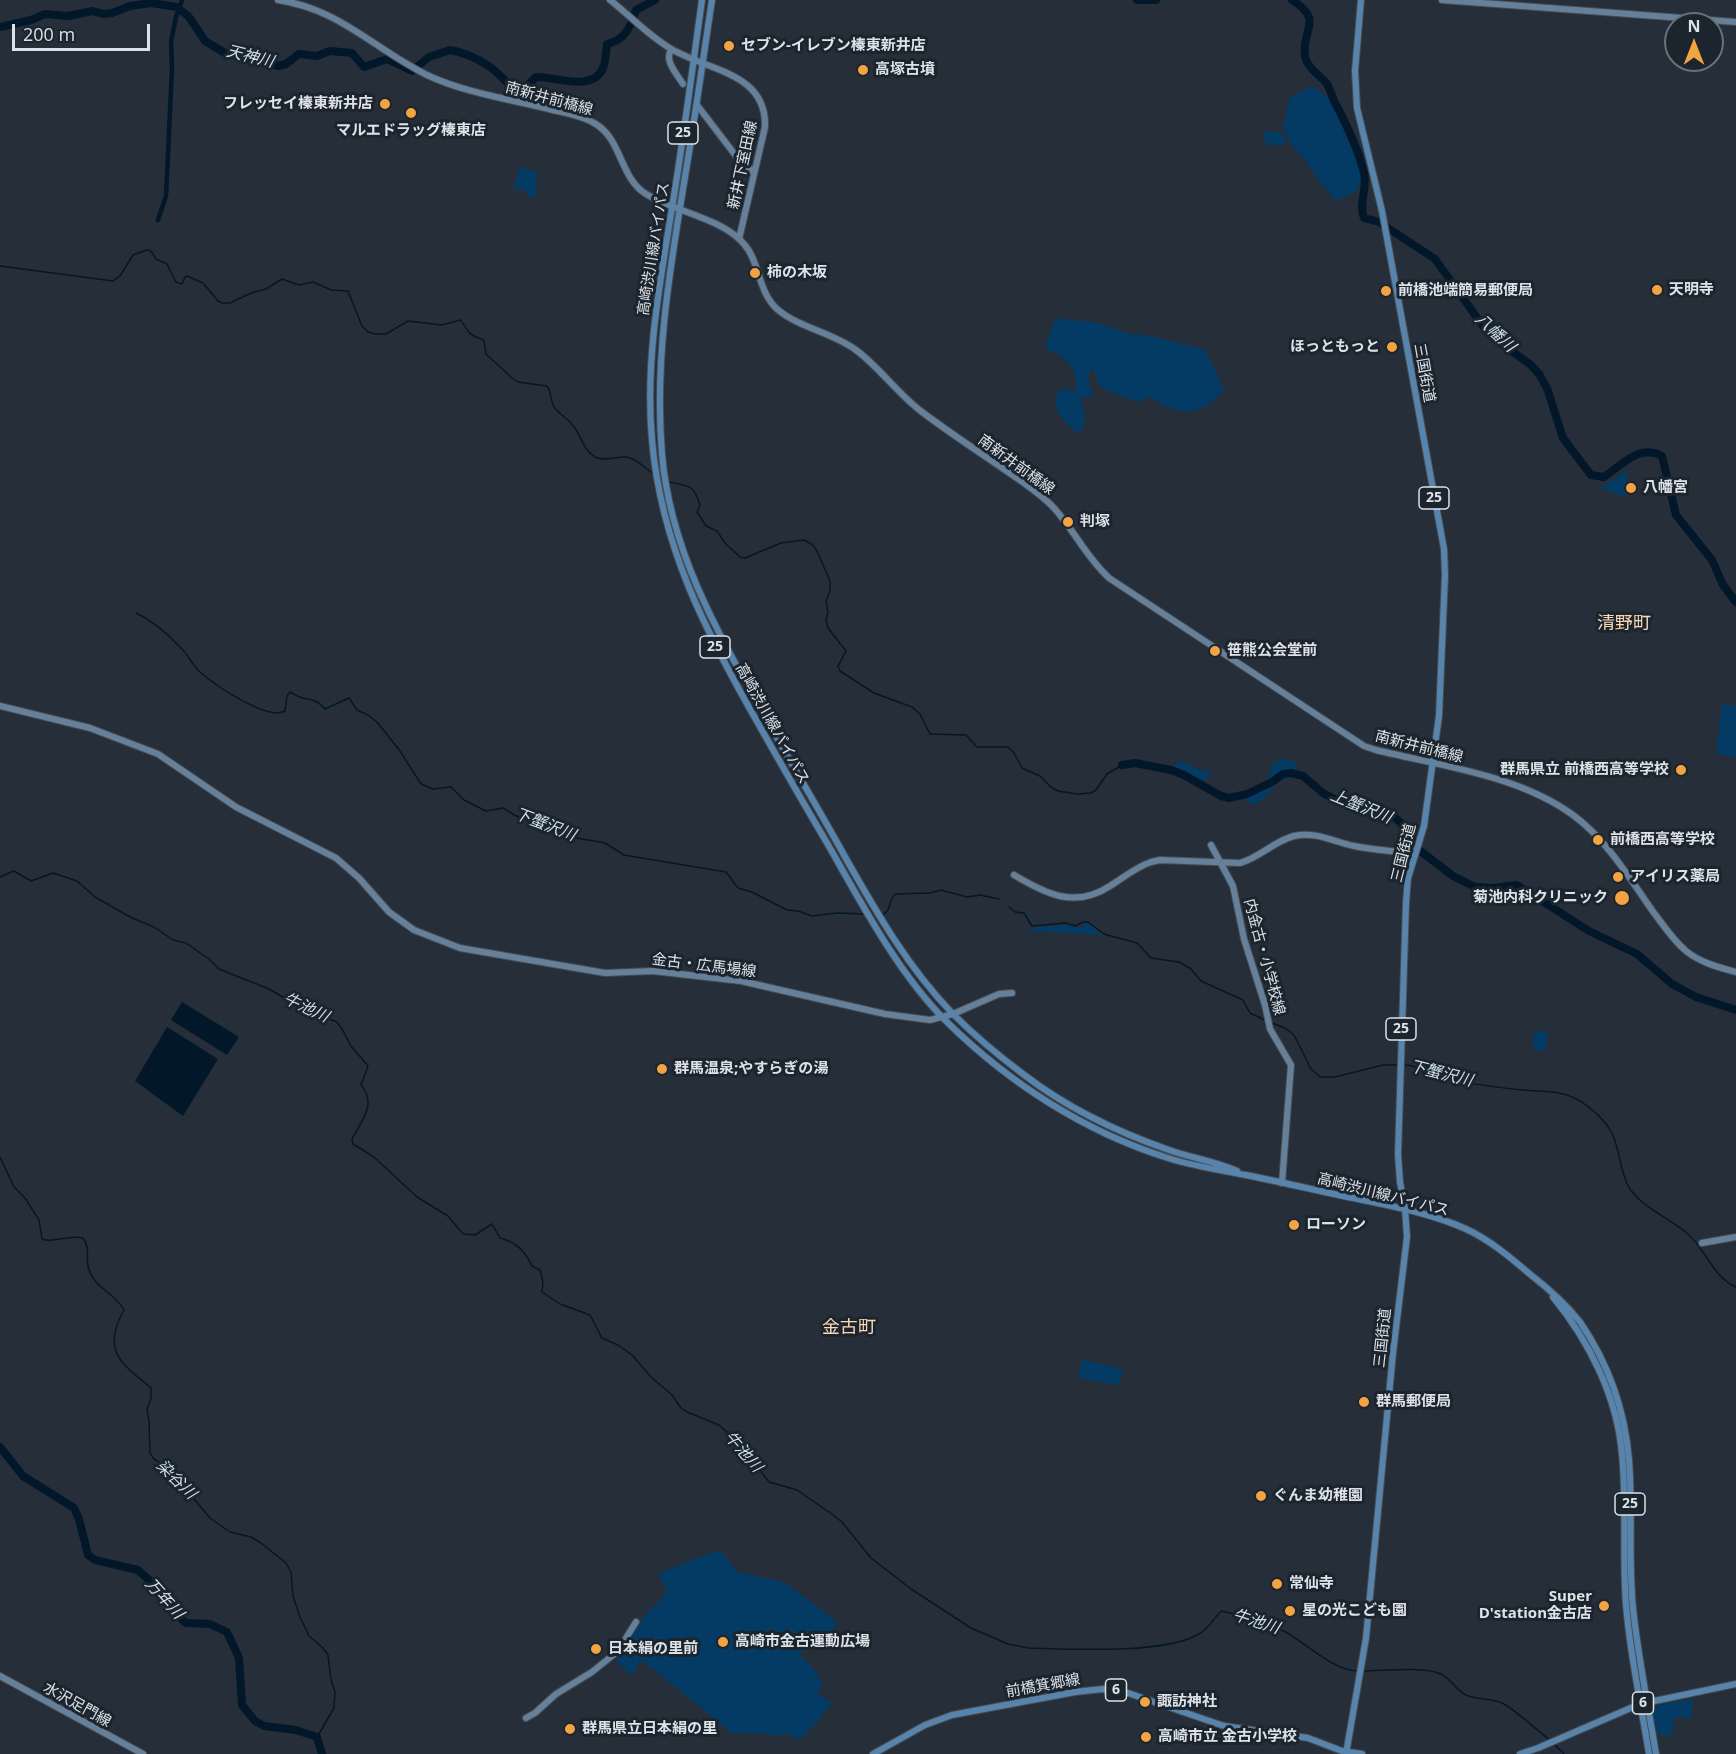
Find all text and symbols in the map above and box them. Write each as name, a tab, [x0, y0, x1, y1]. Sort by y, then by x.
scale bar	[15, 12, 153, 50]
north arrow	[1664, 12, 1724, 72]
text: N	[1687, 15, 1701, 37]
text: 200 m	[23, 22, 75, 46]
place label: セブン-イレブン榛東新井店	[741, 37, 926, 55]
marker: セブン-イレブン榛東新井店	[722, 39, 736, 53]
water label: 天神川	[224, 42, 276, 72]
place label: 高塚古墳	[875, 61, 935, 79]
marker: 高塚古墳	[856, 63, 870, 77]
street label: 南新井前橋線	[503, 79, 595, 119]
place label: フレッセイ榛東新井店	[223, 95, 373, 113]
marker: フレッセイ榛東新井店	[378, 97, 392, 111]
marker: マルエドラッグ榛東店	[404, 106, 418, 120]
street label: 新井下室田線	[725, 119, 761, 211]
place label: マルエドラッグ榛東店	[336, 122, 486, 140]
road number: 25	[668, 122, 698, 144]
street label: 高崎渋川線バイパス	[635, 181, 673, 317]
place label: 柿の木坂	[767, 264, 827, 282]
marker: 柿の木坂	[748, 266, 762, 280]
place label: 天明寺	[1669, 281, 1714, 299]
place label: 前橋池端簡易郵便局	[1398, 282, 1533, 300]
marker: 天明寺	[1650, 283, 1664, 297]
marker: 前橋池端簡易郵便局	[1379, 284, 1393, 298]
water label: 八幡川	[1471, 310, 1519, 356]
place label: ほっともっと	[1290, 338, 1380, 356]
marker: ほっともっと	[1385, 340, 1399, 354]
street label: 三国街道	[1410, 342, 1438, 404]
street label: 南新井前橋線	[974, 431, 1058, 499]
place label: 八幡宮	[1643, 479, 1688, 497]
marker: 八幡宮	[1624, 481, 1638, 495]
road number: 25	[1419, 487, 1449, 509]
place label: 判塚	[1080, 513, 1110, 531]
marker: 判塚	[1061, 515, 1075, 529]
district label: 清野町	[1597, 613, 1651, 635]
road number: 25	[700, 636, 730, 658]
place label: 笹熊公会堂前	[1227, 642, 1317, 660]
marker: 笹熊公会堂前	[1208, 644, 1222, 658]
street label: 高崎渋川線バイパス	[731, 661, 813, 787]
street label: 南新井前橋線	[1373, 727, 1465, 767]
place label: 群馬県立 前橋西高等学校	[1500, 761, 1669, 779]
marker: 群馬県立 前橋西高等学校	[1674, 763, 1688, 777]
water label: 上蟹沢川	[1328, 786, 1394, 828]
water label: 下蟹沢川	[512, 805, 578, 845]
street label: 三国街道	[1388, 822, 1420, 884]
place label: 前橋西高等学校	[1610, 831, 1715, 849]
marker: 前橋西高等学校	[1591, 833, 1605, 847]
place label: アイリス薬局	[1630, 868, 1720, 886]
marker: アイリス薬局	[1611, 870, 1625, 884]
place label: 菊池内科クリニック	[1473, 889, 1608, 907]
marker: 菊池内科クリニック	[1613, 889, 1631, 907]
street label: 内金古・小学校線	[1240, 897, 1288, 1017]
street label: 金古・広馬場線	[651, 951, 757, 981]
water label: 牛池川	[280, 989, 332, 1027]
road number: 25	[1386, 1018, 1416, 1040]
water label: 下蟹沢川	[1408, 1057, 1474, 1091]
place label: 群馬温泉;やすらぎの湯	[674, 1060, 828, 1078]
marker: 群馬温泉;やすらぎの湯	[655, 1062, 669, 1076]
street label: 高崎渋川線バイパス	[1315, 1170, 1451, 1220]
place label: ローソン	[1306, 1216, 1366, 1234]
marker: ローソン	[1287, 1218, 1301, 1232]
street label: 三国街道	[1371, 1307, 1395, 1369]
district label: 金古町	[822, 1317, 876, 1339]
place label: 群馬郵便局	[1376, 1393, 1451, 1411]
marker: 群馬郵便局	[1357, 1395, 1371, 1409]
water label: 牛池川	[720, 1428, 766, 1476]
water label: 染谷川	[152, 1456, 200, 1504]
place label: ぐんま幼稚園	[1273, 1487, 1363, 1505]
marker: ぐんま幼稚園	[1254, 1489, 1268, 1503]
road number: 25	[1615, 1493, 1645, 1515]
water label: 万年川	[141, 1575, 187, 1623]
place label: 常仙寺	[1289, 1575, 1334, 1593]
marker: 常仙寺	[1270, 1577, 1284, 1591]
place label: Super D'station金古店	[1479, 1588, 1592, 1623]
marker: Super D'station金古店	[1597, 1599, 1611, 1613]
place label: 星の光こども園	[1302, 1602, 1407, 1620]
marker: 星の光こども園	[1283, 1604, 1297, 1618]
water label: 牛池川	[1230, 1605, 1282, 1639]
place label: 高崎市金古運動広場	[735, 1633, 870, 1651]
marker: 高崎市金古運動広場	[716, 1635, 730, 1649]
place label: 日本絹の里前	[608, 1640, 698, 1658]
marker: 日本絹の里前	[589, 1642, 603, 1656]
street label: 前橋箕郷線	[1005, 1671, 1081, 1701]
street label: 水沢足門線	[40, 1679, 114, 1731]
road number: 6	[1106, 1679, 1126, 1701]
road number: 6	[1632, 1692, 1654, 1714]
place label: 諏訪神社	[1157, 1693, 1217, 1711]
marker: 諏訪神社	[1138, 1695, 1152, 1709]
place label: 群馬県立日本絹の里	[582, 1720, 717, 1738]
marker: 群馬県立日本絹の里	[563, 1722, 577, 1736]
place label: 高崎市立 金古小学校	[1158, 1728, 1297, 1746]
marker: 高崎市立 金古小学校	[1139, 1730, 1153, 1744]

